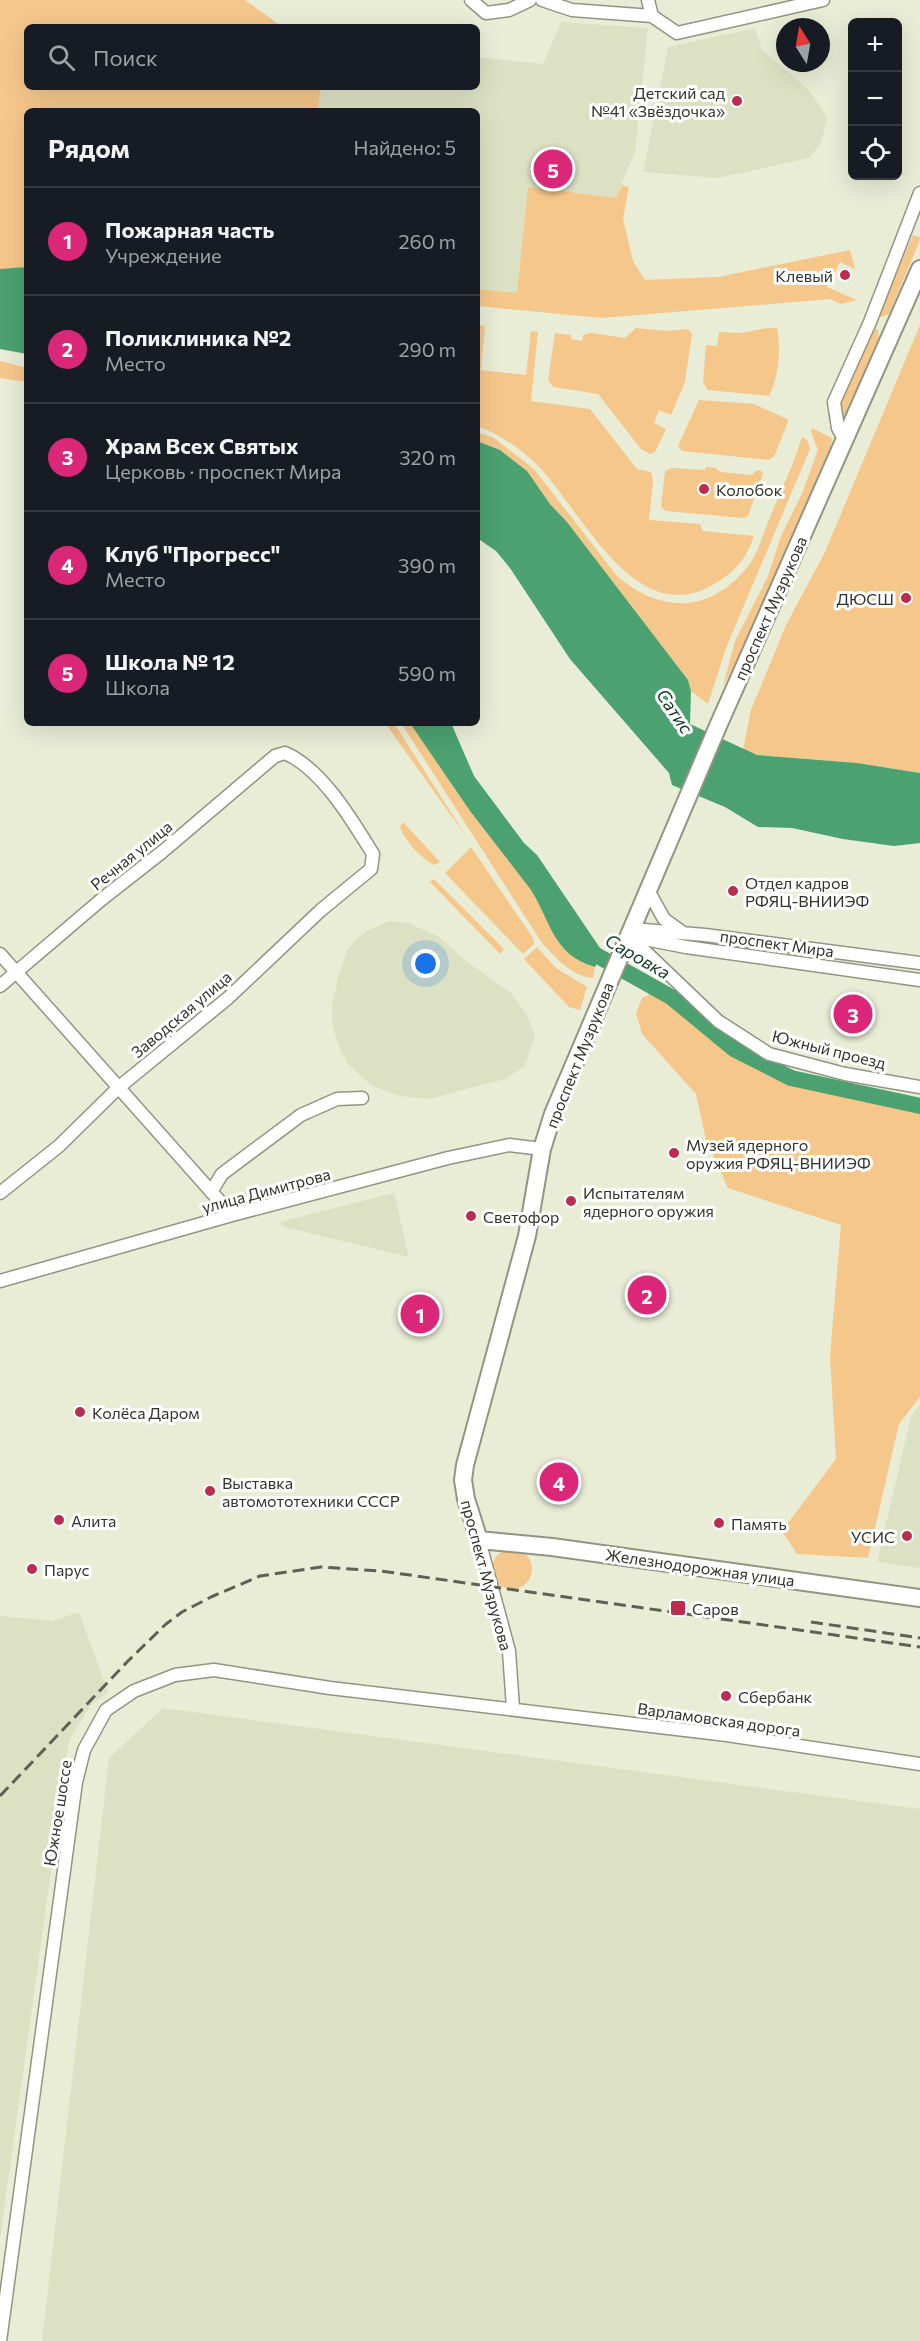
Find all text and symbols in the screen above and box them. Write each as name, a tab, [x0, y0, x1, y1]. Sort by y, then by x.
north arrow	[776, 18, 830, 72]
map controls	[848, 18, 902, 180]
button: +	[848, 18, 902, 72]
search box	[24, 24, 480, 90]
icon: search	[45, 41, 78, 74]
text: Поиск	[93, 44, 158, 71]
button: −	[848, 72, 902, 126]
place label: Детский сад №41 «Звёздочка»	[591, 83, 726, 120]
marker: Детский сад №41 «Звёздочка»	[730, 94, 744, 108]
button: locate	[848, 126, 902, 180]
text: Рядом	[48, 132, 130, 163]
text: Найдено: 5	[354, 135, 456, 159]
pin: 5	[534, 146, 572, 192]
text: Пожарная часть	[105, 216, 274, 243]
text: 1	[63, 229, 72, 253]
text: 260 m	[398, 229, 456, 253]
text: Учреждение	[105, 243, 222, 267]
place label: Клевый	[775, 266, 833, 285]
marker: Клевый	[838, 268, 852, 282]
text: Поликлиника №2	[105, 324, 291, 351]
text: 2	[62, 337, 73, 361]
text: 290 m	[398, 337, 456, 361]
text: Место	[105, 351, 166, 375]
text: Храм Всех Святых	[105, 432, 299, 459]
text: 3	[62, 445, 73, 469]
text: 320 m	[399, 445, 456, 469]
text: Церковь · проспект Мира	[105, 459, 341, 483]
place label: Колобок	[716, 480, 783, 499]
marker: Колобок	[697, 482, 711, 496]
street label: проспект Музрукова	[730, 533, 810, 683]
text: Клуб "Прогресс"	[105, 540, 280, 567]
text: 4	[61, 553, 74, 577]
text: 390 m	[398, 553, 456, 577]
text: Место	[105, 567, 166, 591]
place label: ДЮСШ	[836, 589, 894, 608]
marker: ДЮСШ	[899, 591, 913, 605]
text: Школа № 12	[105, 648, 235, 675]
text: 5	[62, 661, 73, 685]
text: 590 m	[398, 661, 456, 685]
text: Школа	[105, 675, 170, 699]
water label: Сатис	[652, 684, 698, 738]
street label: Речная улица	[86, 816, 176, 894]
place label: Отдел кадров РФЯЦ-ВНИИЭФ	[745, 873, 869, 910]
marker: Отдел кадров РФЯЦ-ВНИИЭФ	[726, 884, 740, 898]
street label: проспект Мира	[719, 926, 835, 960]
water label: Саровка	[602, 929, 674, 983]
your location	[411, 949, 440, 978]
street label: Заводская улица	[127, 967, 235, 1061]
street label: проспект Музрукова	[541, 979, 617, 1131]
pin: 3	[834, 992, 872, 1036]
street label: Южный проезд	[770, 1026, 888, 1072]
place label: Музей ядерного оружия РФЯЦ-ВНИИЭФ	[686, 1135, 871, 1172]
marker: Музей ядерного оружия РФЯЦ-ВНИИЭФ	[667, 1146, 681, 1160]
street label: улица Димитрова	[200, 1164, 332, 1216]
place label: Испытателям ядерного оружия	[583, 1183, 714, 1220]
marker: Испытателям ядерного оружия	[564, 1194, 578, 1208]
place label: Светофор	[483, 1207, 559, 1226]
marker: Светофор	[464, 1209, 478, 1223]
pin: 2	[628, 1272, 666, 1318]
pin: 1	[400, 1292, 440, 1336]
place label: Колёса Даром	[92, 1403, 200, 1422]
marker: Колёса Даром	[73, 1405, 87, 1419]
pin: 4	[540, 1460, 578, 1504]
place label: Выставка автомототехники СССР	[222, 1473, 400, 1510]
marker: Выставка автомототехники СССР	[203, 1484, 217, 1498]
street label: проспект Музрукова	[458, 1497, 516, 1653]
place label: Алита	[71, 1511, 116, 1530]
marker: Алита	[52, 1513, 66, 1527]
place label: Память	[731, 1514, 787, 1533]
marker: Память	[712, 1516, 726, 1530]
place label: УСИС	[851, 1527, 895, 1546]
marker: УСИС	[900, 1529, 914, 1543]
street label: Железнодорожная улица	[604, 1544, 796, 1590]
place label: Парус	[44, 1560, 89, 1579]
marker: Парус	[25, 1562, 39, 1576]
marker: Саров	[669, 1599, 687, 1617]
place label: Саров	[692, 1599, 739, 1618]
place label: Сбербанк	[738, 1687, 813, 1706]
marker: Сбербанк	[719, 1689, 733, 1703]
street label: Варламовская дорога	[636, 1698, 802, 1740]
street label: Южное шоссе	[39, 1759, 75, 1867]

